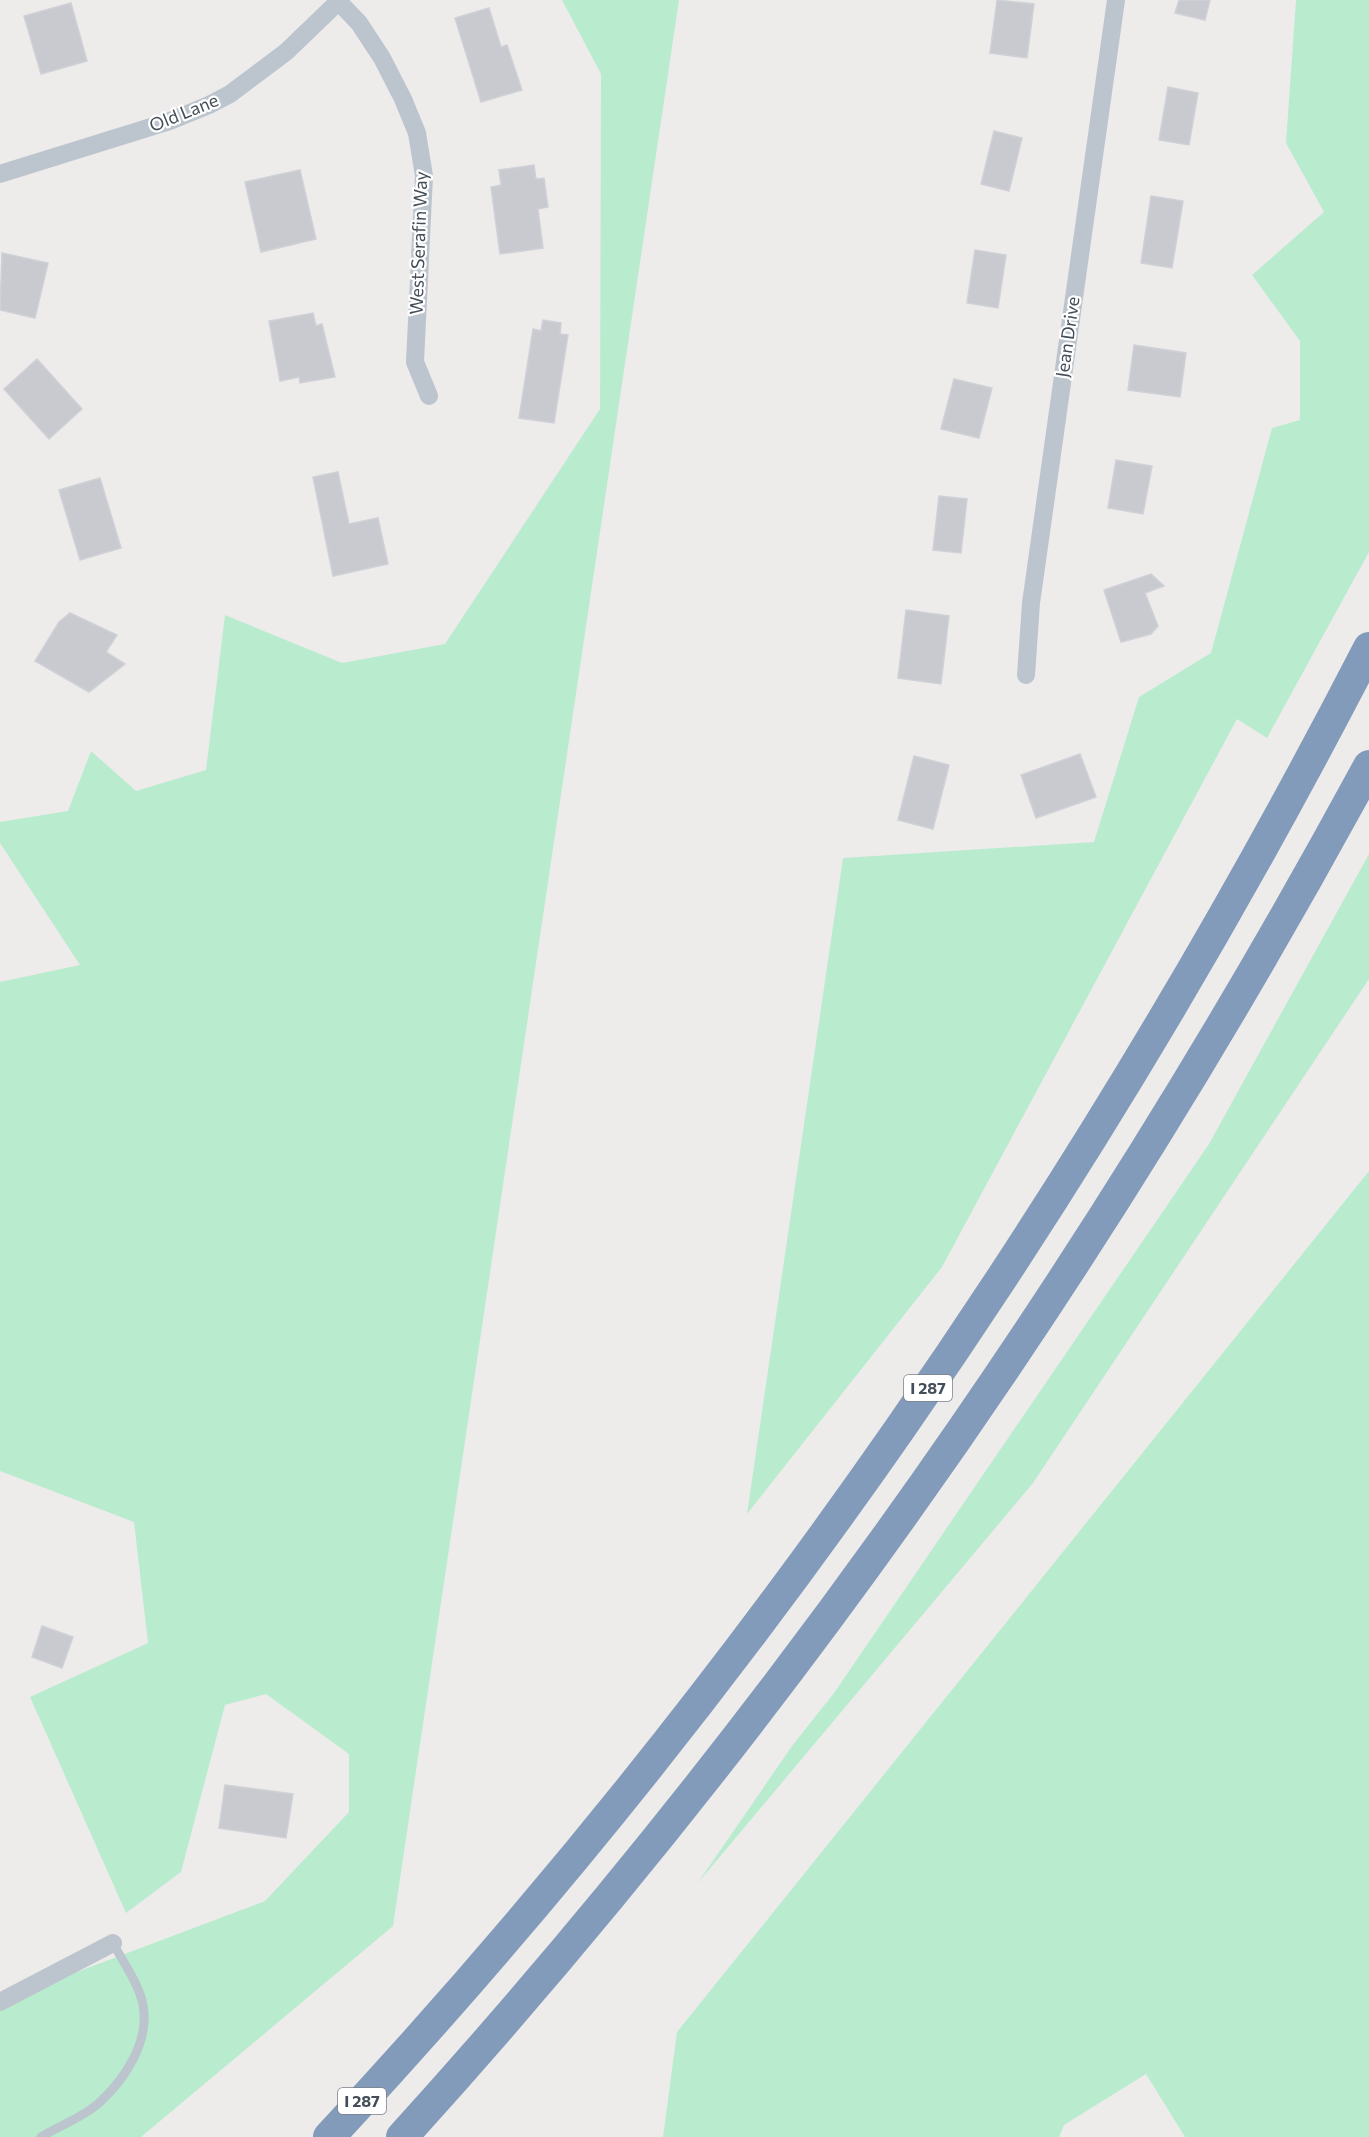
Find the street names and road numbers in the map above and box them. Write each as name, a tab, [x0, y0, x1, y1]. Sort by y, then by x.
street label: Old Lane	[146, 88, 221, 136]
street label: West Serafin Way	[405, 171, 431, 315]
street label: Jean Drive	[1050, 295, 1084, 379]
road number: I 287	[904, 1375, 952, 1401]
road number: I 287	[338, 2088, 386, 2114]

